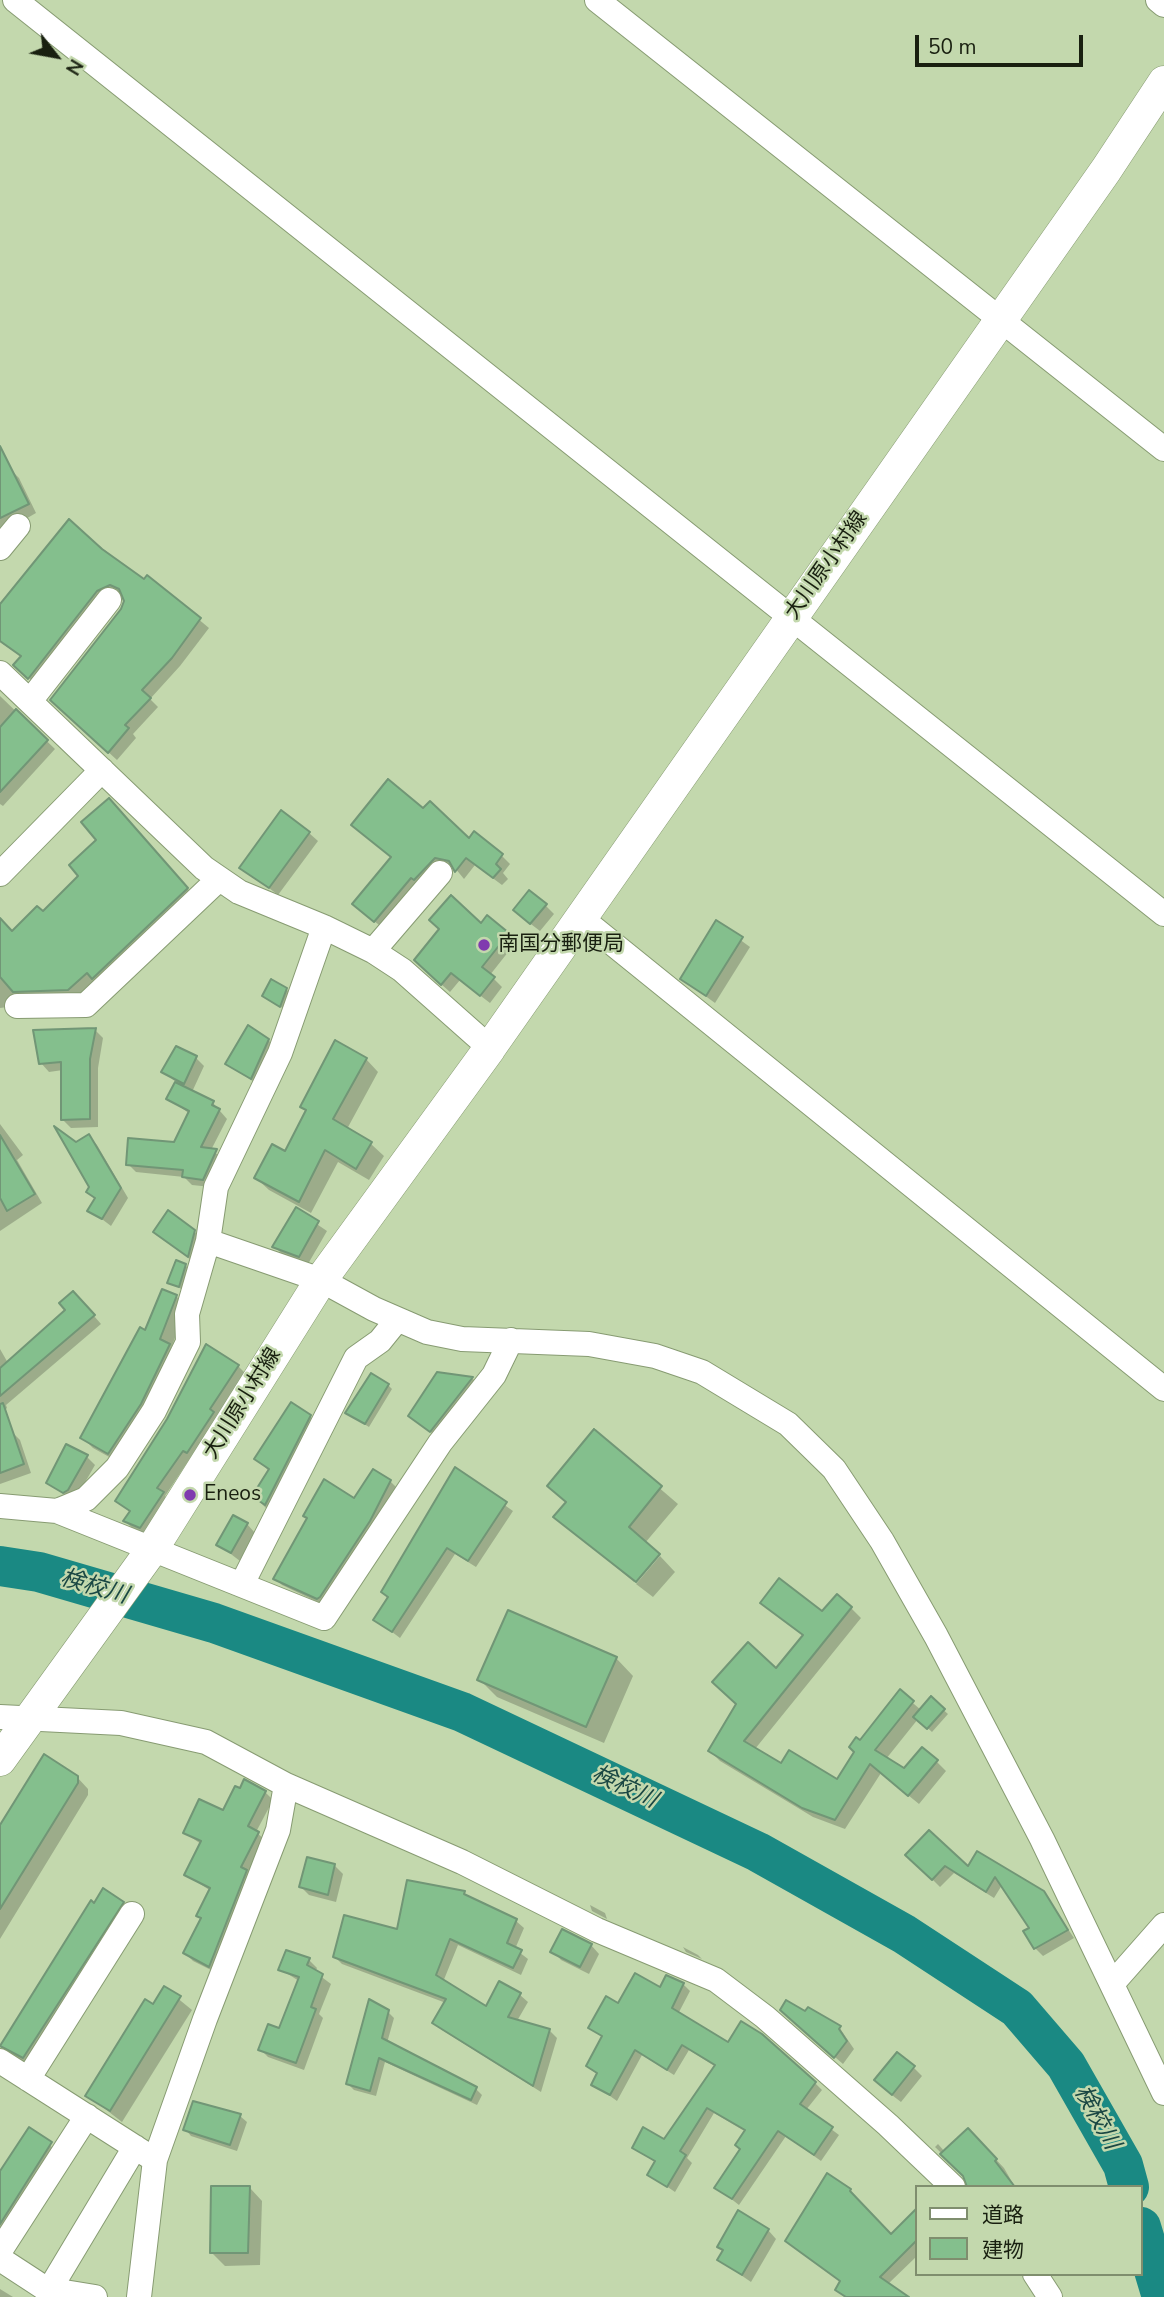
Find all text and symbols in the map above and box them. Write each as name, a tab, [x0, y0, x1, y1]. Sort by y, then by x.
north arrow	[21, 21, 91, 91]
scale bar	[919, 21, 1087, 65]
text: 50 m	[928, 33, 977, 61]
text: N	[59, 54, 89, 80]
street label: 大川原小村線	[781, 507, 873, 625]
place label: 南国分郵便局	[498, 932, 624, 958]
marker: 南国分郵便局	[476, 937, 492, 953]
street label: 大川原小村線	[199, 1344, 287, 1464]
place label: Eneos	[204, 1482, 261, 1508]
marker: Eneos	[182, 1487, 198, 1503]
water label: 検校川	[57, 1565, 131, 1611]
water label: 検校川	[587, 1761, 661, 1815]
water label: 検校川	[1067, 2081, 1125, 2155]
legend	[916, 2185, 1143, 2276]
text: 道路	[982, 2201, 1024, 2229]
text: 建物	[982, 2236, 1024, 2264]

